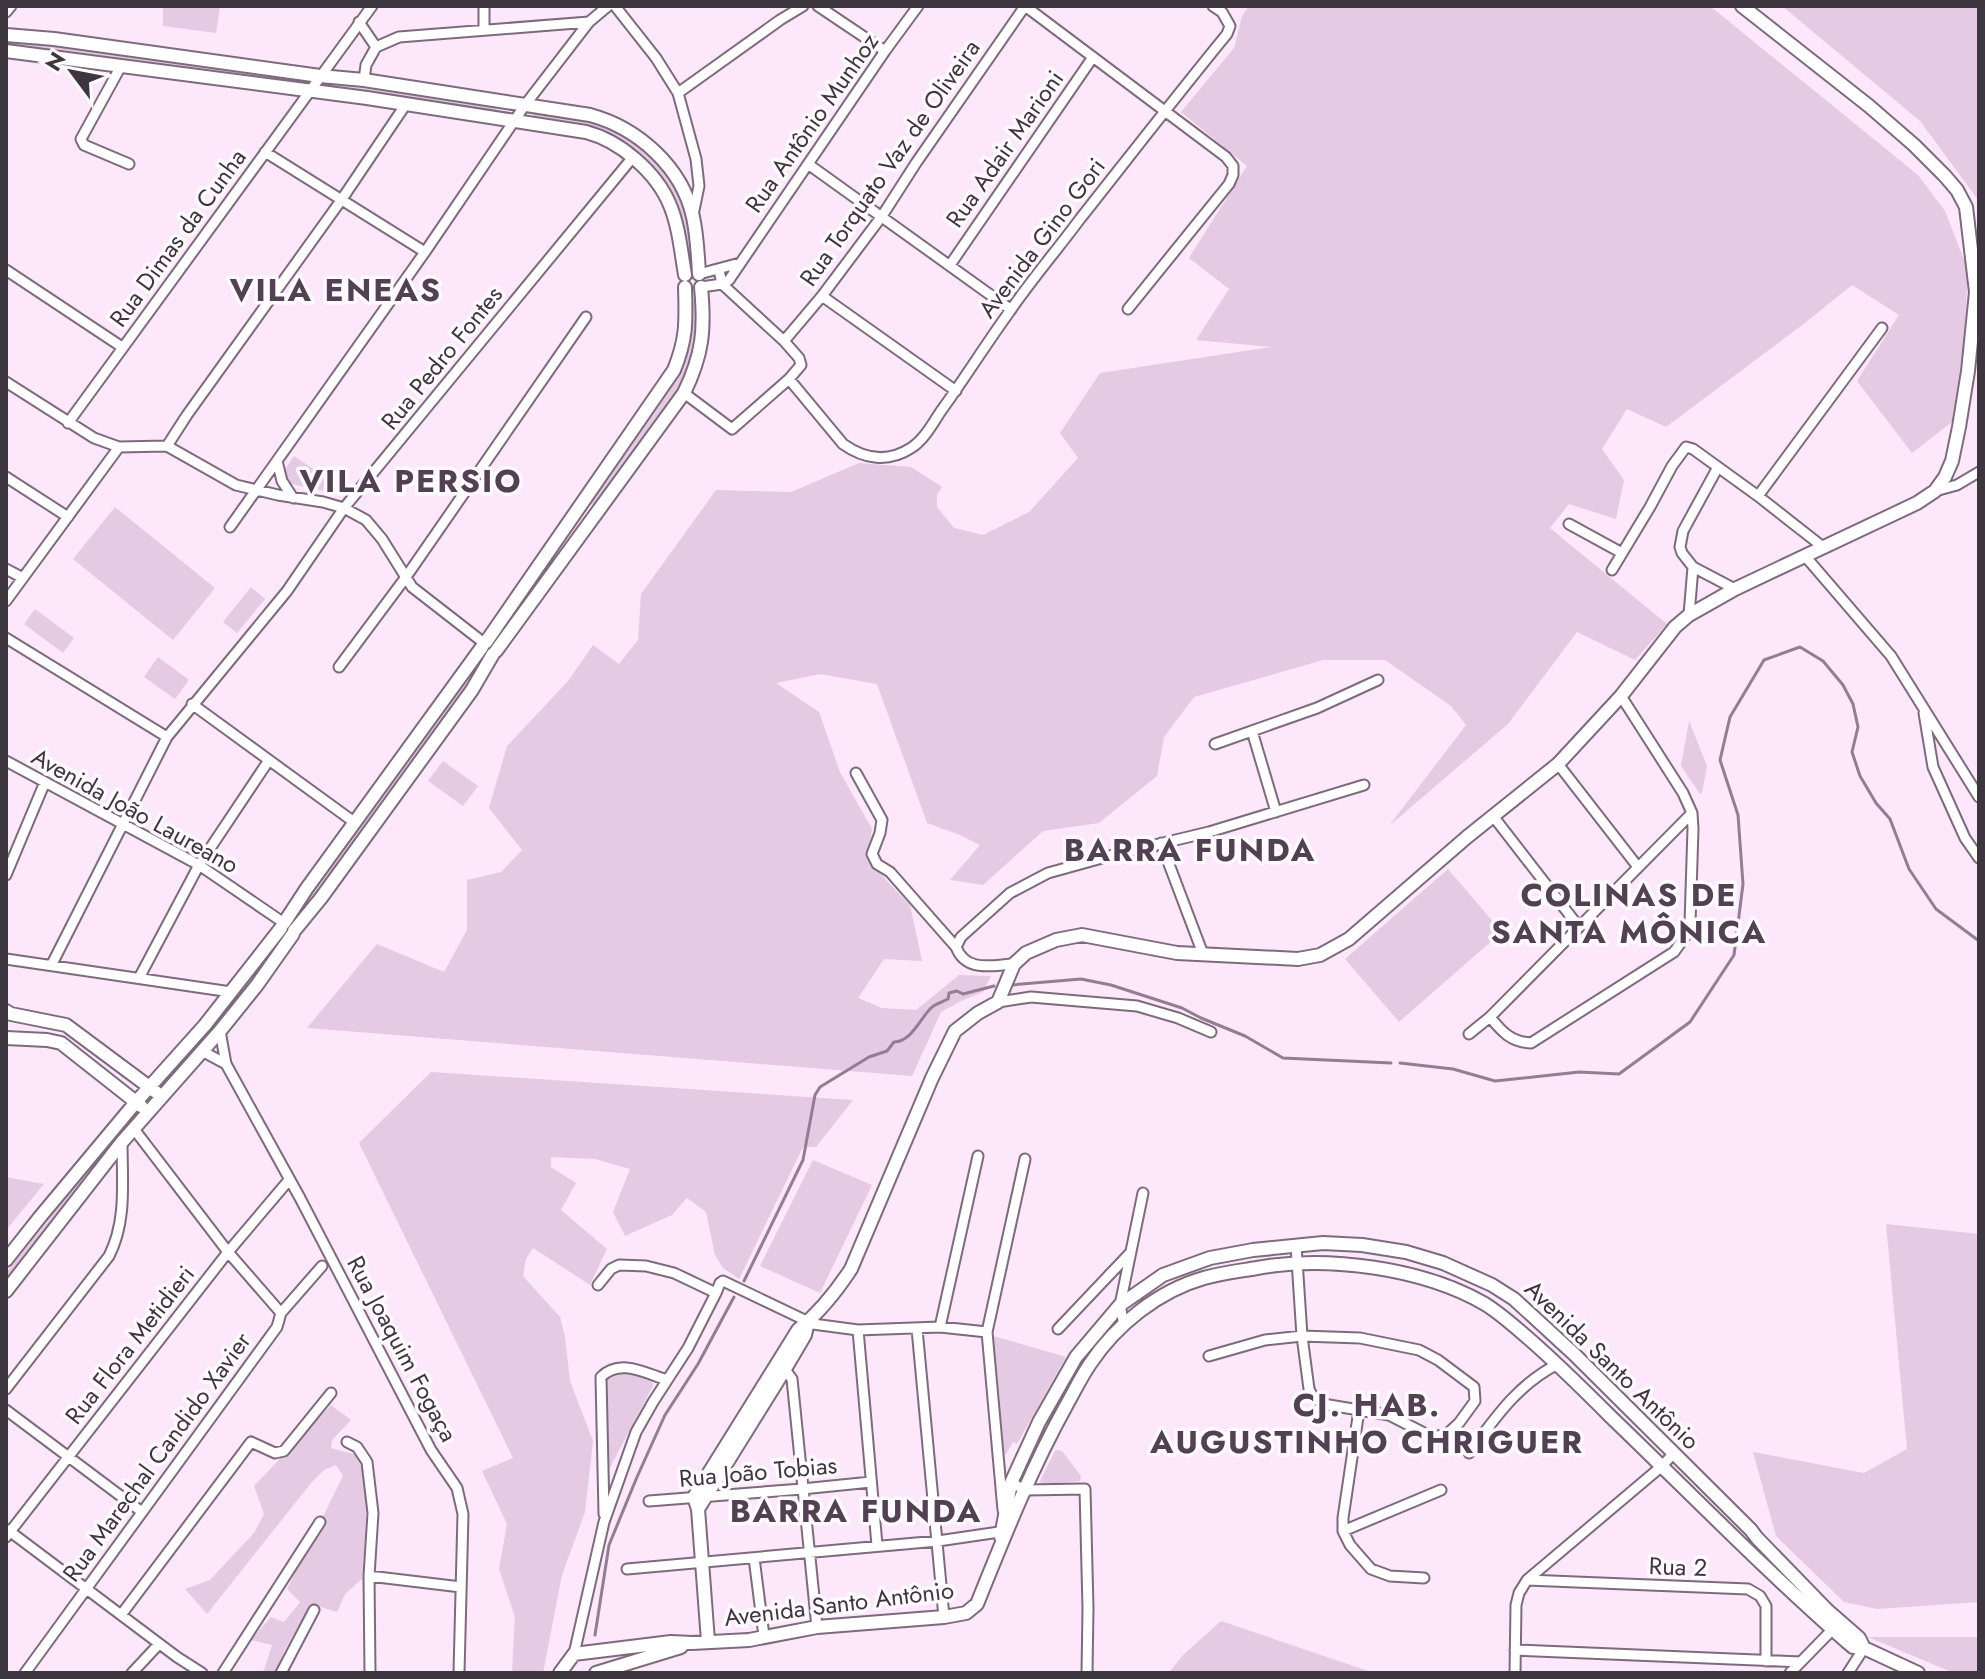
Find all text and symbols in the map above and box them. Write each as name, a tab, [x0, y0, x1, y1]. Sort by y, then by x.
street label: Rua Antônio Munhoz	[736, 26, 887, 220]
north arrow	[32, 32, 112, 112]
street label: Rua Torquato Vaz de Oliveira	[791, 32, 988, 293]
text: N	[37, 46, 73, 77]
street label: Rua Adair Marioni	[937, 63, 1072, 234]
street label: Rua Dimas da Cunha	[101, 141, 254, 334]
street label: Avenida Gino Gori	[970, 150, 1113, 325]
district label: VILA ENEAS	[229, 267, 442, 313]
street label: Rua Pedro Fontes	[373, 278, 511, 437]
district label: VILA PERSIO	[298, 458, 523, 504]
street label: Avenida João Laureano	[25, 739, 245, 882]
district label: BARRA FUNDA	[1064, 827, 1316, 873]
district label: COLINAS DE SANTA MÔNICA	[1491, 872, 1767, 955]
street label: Rua Joaquim Fogaça	[339, 1249, 466, 1448]
street label: Rua Flora Metidieri	[56, 1258, 203, 1431]
street label: Avenida Santo Antônio	[1517, 1272, 1708, 1457]
street label: Rua Marechal Candido Xavier	[54, 1324, 260, 1589]
district label: CJ. HAB. AUGUSTINHO CHRIGUER	[1149, 1382, 1584, 1465]
street label: Rua João Tobias	[677, 1447, 838, 1496]
district label: BARRA FUNDA	[730, 1488, 982, 1534]
street label: Rua 2	[1648, 1548, 1708, 1585]
street label: Avenida Santo Antônio	[722, 1572, 956, 1635]

